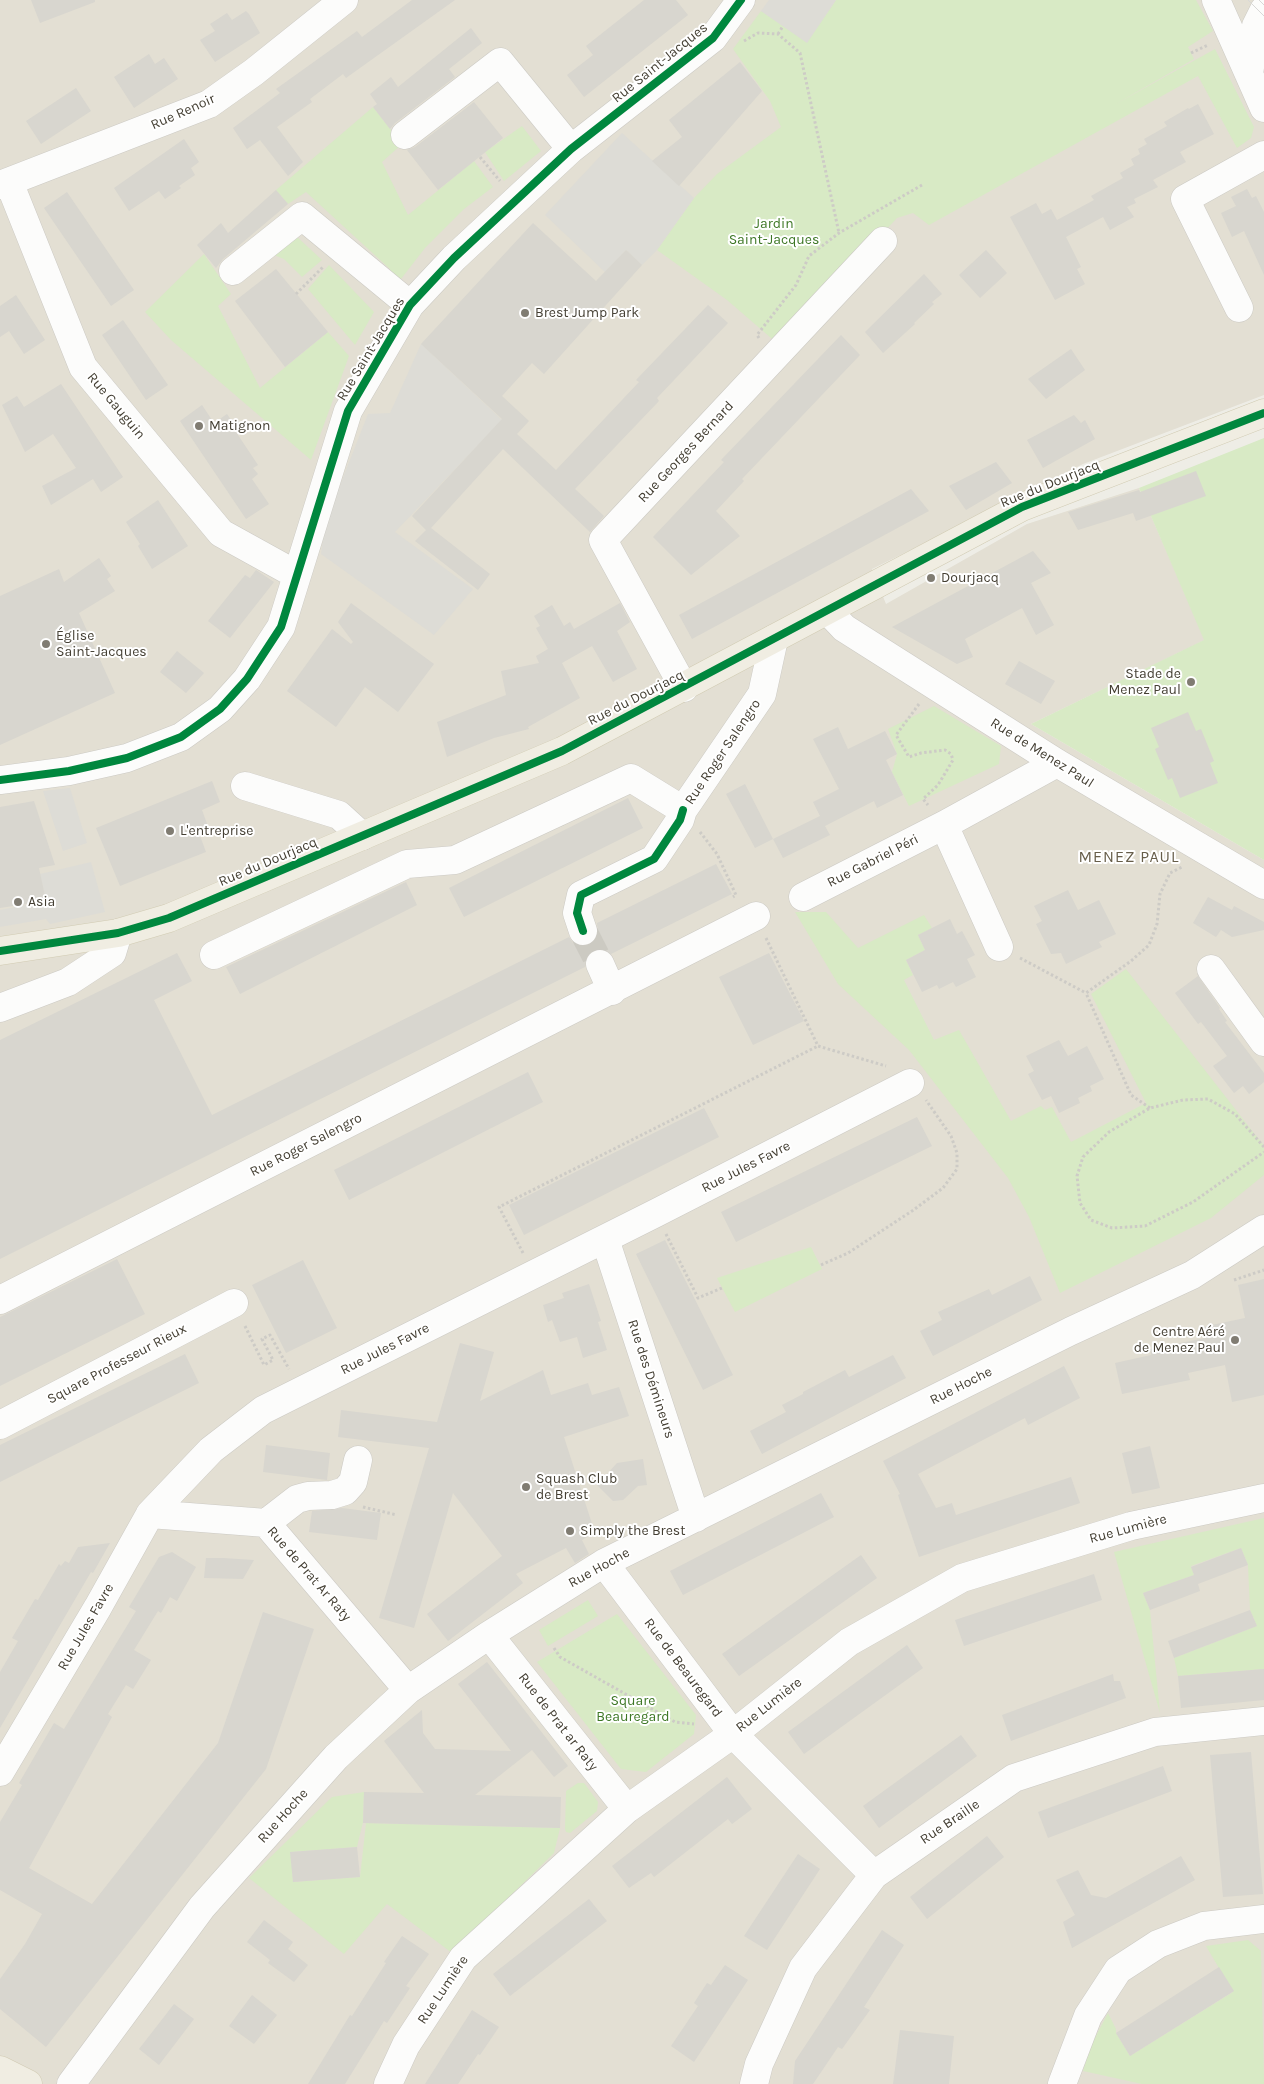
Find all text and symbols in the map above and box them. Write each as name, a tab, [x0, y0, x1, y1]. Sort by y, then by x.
street label: Rue Saint-Jacques	[609, 19, 711, 107]
street label: Rue Renoir	[148, 90, 218, 134]
park label: Jardin Saint-Jacques	[729, 216, 819, 248]
street label: Rue Saint-Jacques	[333, 294, 409, 404]
place label: Brest Jump Park	[535, 305, 639, 321]
marker: Brest Jump Park	[519, 307, 531, 319]
street label: Rue Gauguin	[83, 369, 149, 443]
street label: Rue Georges Bernard	[635, 398, 737, 506]
place label: Matignon	[209, 418, 270, 434]
marker: Matignon	[193, 420, 205, 432]
street label: Rue du Dourjacq	[998, 456, 1102, 512]
place label: Dourjacq	[941, 570, 999, 586]
marker: Dourjacq	[925, 572, 937, 584]
place label: Église Saint-Jacques	[56, 628, 147, 660]
marker: Église Saint-Jacques	[40, 638, 52, 650]
place label: Stade de Menez Paul	[1108, 666, 1181, 699]
street label: Rue du Dourjacq	[585, 667, 687, 729]
marker: Stade de Menez Paul	[1185, 676, 1197, 688]
street label: Rue Roger Salengro	[681, 696, 765, 808]
street label: Rue de Menez Paul	[987, 714, 1097, 792]
place label: L'entreprise	[180, 823, 254, 839]
marker: L'entreprise	[164, 825, 176, 837]
street label: Rue Gabriel Péri	[824, 831, 922, 891]
street label: Rue du Dourjacq	[216, 834, 320, 890]
district label: MENEZ PAUL	[1077, 847, 1181, 867]
place label: Asia	[28, 894, 55, 910]
marker: Asia	[12, 896, 24, 908]
street label: Rue Roger Salengro	[247, 1109, 365, 1181]
street label: Rue Jules Favre	[699, 1137, 793, 1197]
street label: Rue des Démineurs	[624, 1317, 678, 1441]
street label: Rue Jules Favre	[338, 1319, 432, 1379]
street label: Square Professeur Rieux	[45, 1320, 189, 1408]
place label: Centre Aéré de Menez Paul	[1134, 1324, 1225, 1356]
marker: Centre Aéré de Menez Paul	[1229, 1334, 1241, 1346]
street label: Rue Hoche	[927, 1363, 995, 1409]
place label: Squash Club de Brest	[536, 1471, 617, 1504]
marker: Squash Club de Brest	[520, 1481, 532, 1493]
street label: Rue Lumière	[1088, 1511, 1168, 1547]
street label: Rue de Prat Ar Raty	[263, 1523, 355, 1625]
place label: Simply the Brest	[580, 1523, 685, 1539]
marker: Simply the Brest	[564, 1525, 576, 1537]
street label: Rue Hoche	[565, 1544, 633, 1592]
street label: Rue Jules Favre	[54, 1581, 118, 1673]
street label: Rue de Beauregard	[640, 1615, 726, 1721]
street label: Rue de Prat ar Raty	[515, 1670, 601, 1774]
street label: Rue Lumière	[733, 1674, 805, 1736]
park label: Square Beauregard	[596, 1693, 670, 1725]
street label: Rue Hoche	[254, 1785, 312, 1847]
street label: Rue Braille	[917, 1796, 983, 1848]
street label: Rue Lumière	[414, 1952, 472, 2028]

